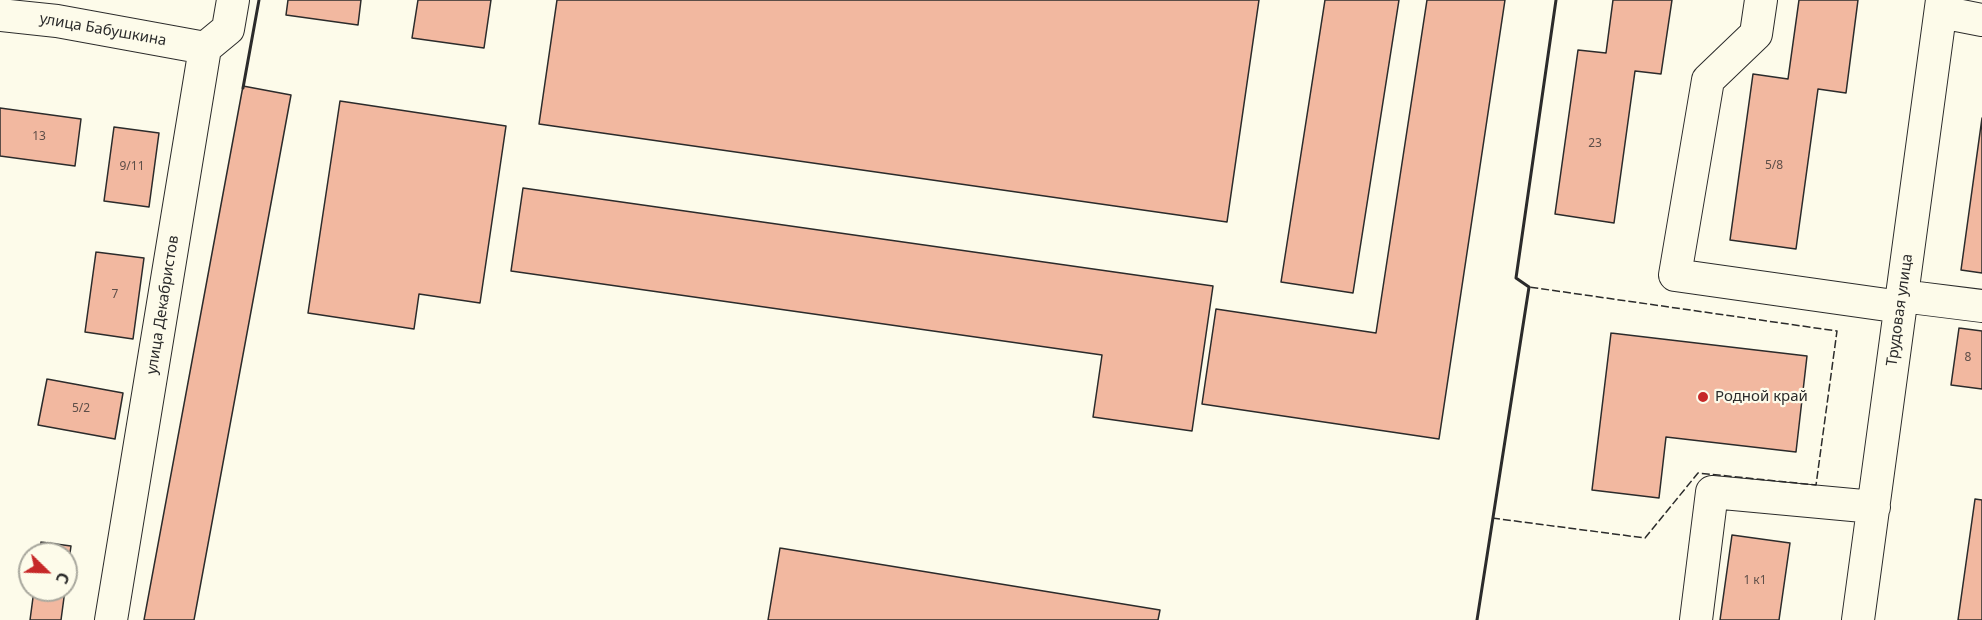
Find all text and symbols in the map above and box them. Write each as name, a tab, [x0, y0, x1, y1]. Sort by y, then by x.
street label: улица Бабушкина	[38, 10, 168, 50]
house number: 13	[32, 130, 46, 144]
house number: 23	[1588, 137, 1602, 151]
house number: 5/8	[1765, 159, 1783, 173]
house number: 9/11	[119, 160, 145, 174]
street label: улица Декабристов	[143, 234, 183, 376]
street label: Трудовая улица	[1883, 253, 1917, 367]
house number: 7	[112, 288, 118, 302]
house number: 8	[1965, 351, 1971, 365]
place label: Родной край	[1715, 388, 1808, 406]
marker: Родной край	[1696, 390, 1710, 404]
house number: 5/2	[72, 402, 90, 416]
north arrow	[18, 542, 78, 602]
text: С	[51, 569, 75, 587]
house number: 1 к1	[1743, 574, 1767, 588]

